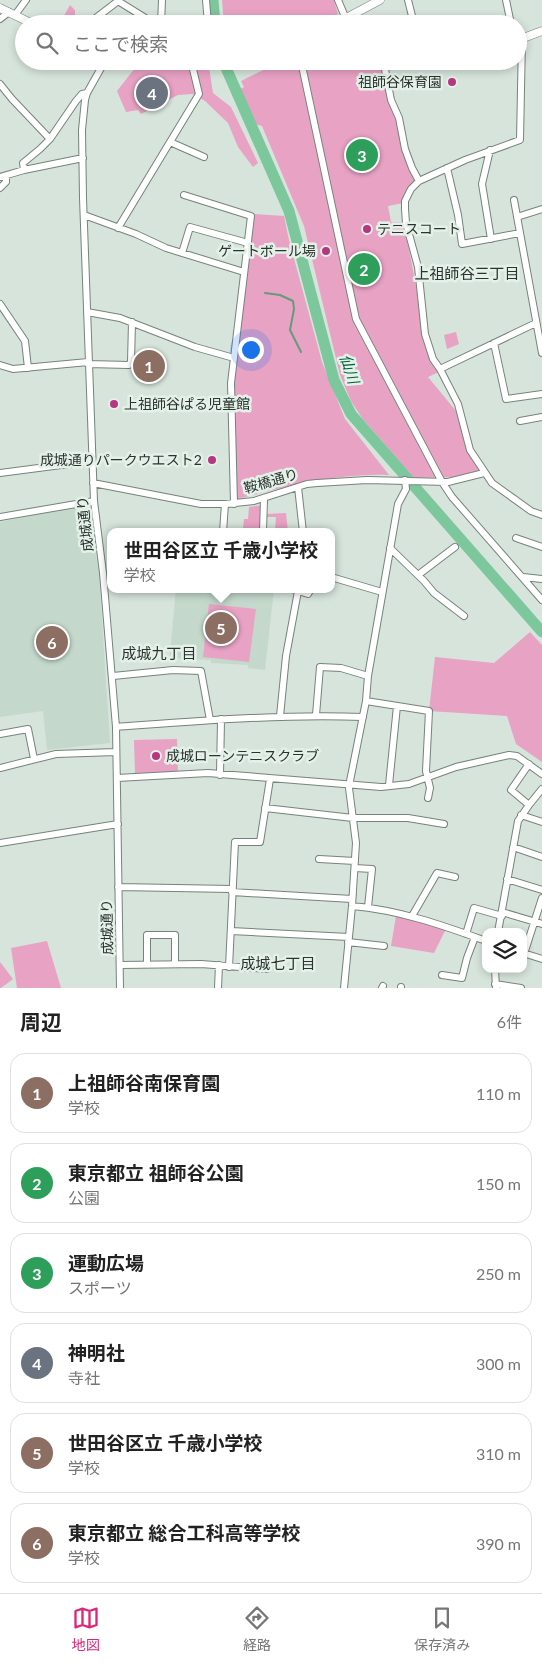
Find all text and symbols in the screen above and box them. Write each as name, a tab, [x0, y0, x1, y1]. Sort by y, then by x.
search box	[15, 15, 527, 70]
icon: search	[33, 29, 61, 57]
text: ここで検索	[73, 32, 168, 55]
place label: 祖師谷保育園	[358, 73, 442, 90]
pin: 4	[136, 74, 168, 112]
marker: 祖師谷保育園	[446, 76, 458, 88]
pin: 3	[346, 136, 378, 174]
place label: テニスコート	[377, 220, 461, 237]
marker: テニスコート	[361, 223, 373, 235]
place label: ゲートボール場	[218, 242, 316, 259]
marker: ゲートボール場	[320, 245, 332, 257]
pin: 2	[348, 250, 380, 288]
district label: 上祖師谷三丁目	[414, 264, 520, 282]
your location	[238, 337, 264, 363]
pin: 1	[133, 347, 165, 385]
water label: 仙川	[337, 352, 364, 388]
place label: 上祖師谷ぱる児童館	[124, 395, 250, 412]
marker: 上祖師谷ぱる児童館	[108, 398, 120, 410]
place label: 成城通りパークウエスト2	[40, 451, 202, 468]
marker: 成城通りパークウエスト2	[206, 454, 218, 466]
street label: 鞍橋通り	[242, 465, 300, 496]
street label: 成城通り	[73, 495, 96, 553]
popup	[107, 528, 335, 593]
text: 世田谷区立 千歳小学校	[124, 538, 318, 561]
text: 学校	[124, 565, 156, 584]
pin: 5	[205, 609, 237, 647]
pin: 6	[36, 623, 68, 661]
district label: 成城九丁目	[121, 644, 197, 662]
place label: 成城ローンテニスクラブ	[166, 747, 319, 764]
marker: 成城ローンテニスクラブ	[150, 750, 162, 762]
street label: 成城通り	[98, 899, 115, 955]
map controls	[482, 928, 527, 973]
button: layers	[482, 928, 527, 973]
district label: 成城七丁目	[240, 954, 316, 972]
text: 周辺	[20, 1009, 62, 1034]
text: 6件	[497, 1012, 522, 1031]
text: 上祖師谷南保育園	[68, 1071, 220, 1094]
text: 1	[32, 1084, 42, 1103]
text: 110 m	[476, 1084, 521, 1103]
text: 学校	[68, 1098, 100, 1117]
text: 東京都立 祖師谷公園	[68, 1161, 244, 1184]
text: 2	[32, 1174, 42, 1193]
text: 150 m	[476, 1174, 521, 1193]
text: 公園	[68, 1188, 100, 1207]
text: 運動広場	[68, 1251, 144, 1274]
text: 3	[32, 1264, 42, 1283]
text: 250 m	[476, 1264, 521, 1283]
text: スポーツ	[68, 1278, 132, 1297]
text: 神明社	[68, 1341, 125, 1364]
text: 4	[32, 1354, 42, 1373]
text: 300 m	[476, 1354, 521, 1373]
text: 寺社	[68, 1368, 100, 1387]
text: 世田谷区立 千歳小学校	[68, 1431, 263, 1454]
text: 5	[32, 1444, 42, 1463]
text: 310 m	[476, 1444, 521, 1463]
text: 学校	[68, 1458, 100, 1477]
text: 東京都立 総合工科高等学校	[68, 1521, 301, 1544]
text: 6	[32, 1534, 42, 1553]
text: 390 m	[476, 1534, 521, 1553]
text: 学校	[68, 1548, 100, 1567]
tab: 地図	[72, 1604, 100, 1654]
tab: 経路	[243, 1604, 271, 1654]
tab: 保存済み	[414, 1604, 470, 1654]

